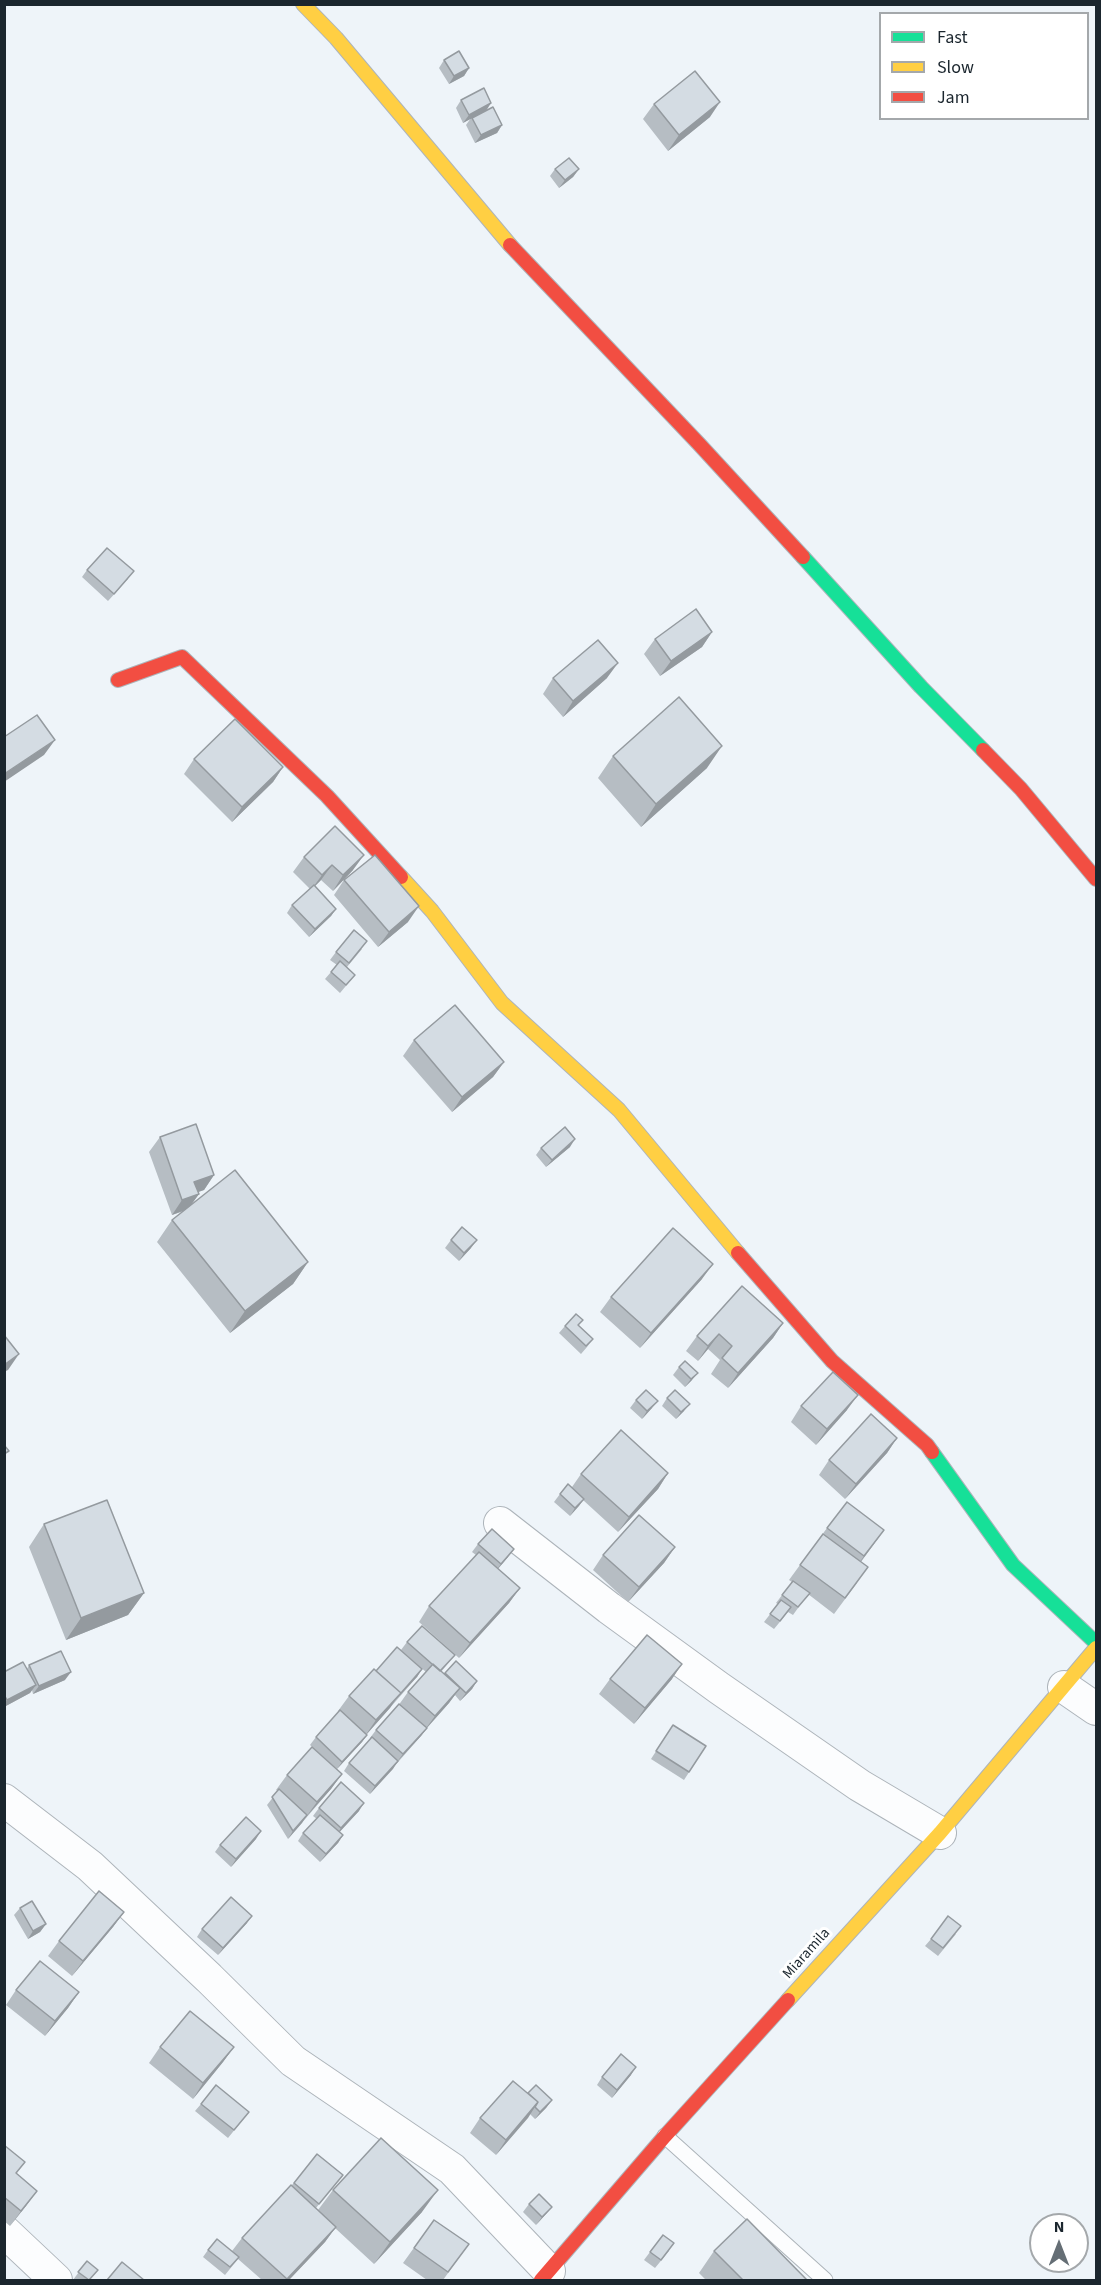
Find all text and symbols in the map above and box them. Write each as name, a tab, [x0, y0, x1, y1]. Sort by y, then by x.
legend	[879, 12, 1089, 120]
text: Fast	[937, 25, 968, 50]
text: Slow	[937, 55, 974, 80]
text: Jam	[937, 85, 970, 110]
street label: Miaramila	[780, 1925, 834, 1983]
north arrow	[1029, 2213, 1089, 2273]
text: N	[1054, 2216, 1064, 2238]

